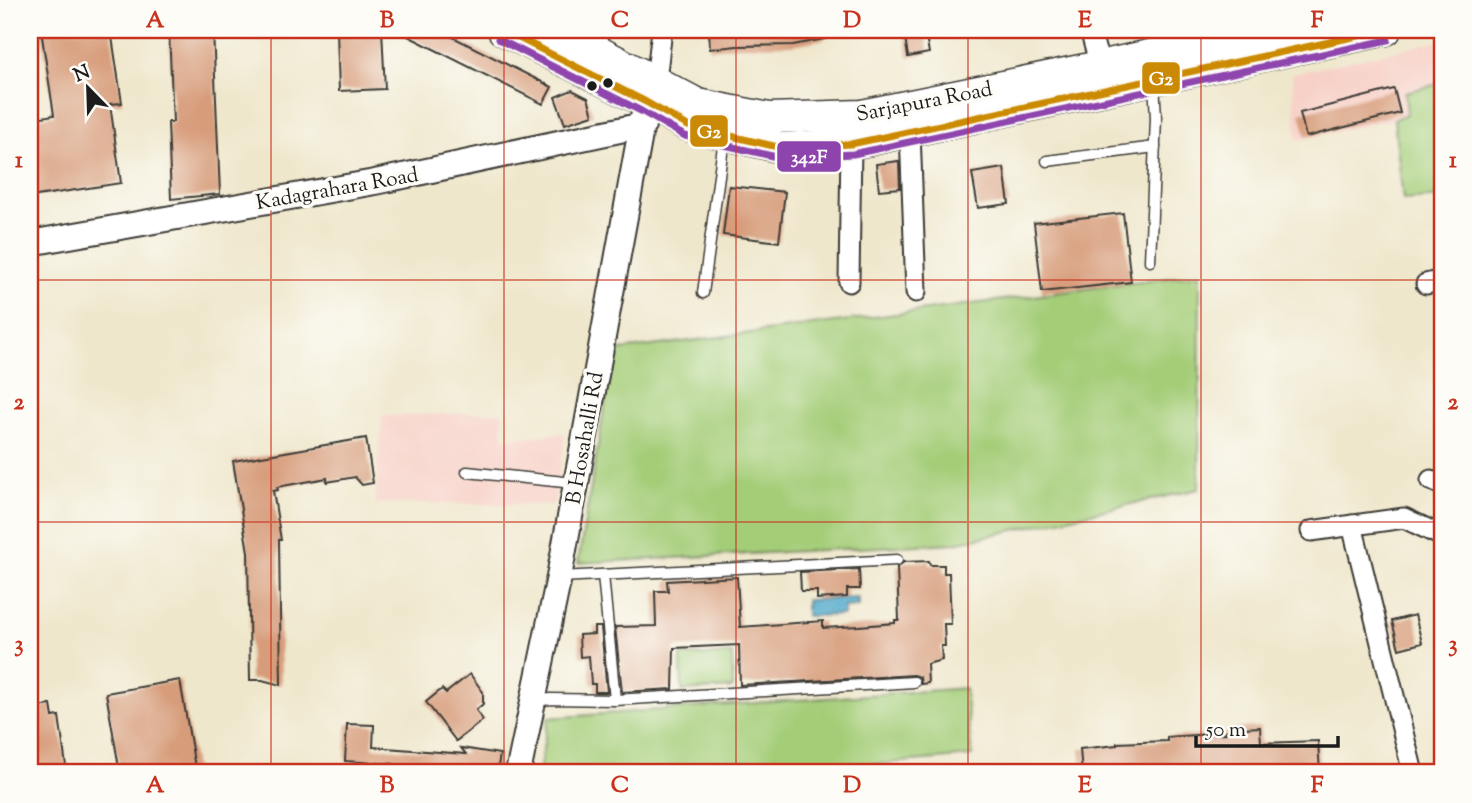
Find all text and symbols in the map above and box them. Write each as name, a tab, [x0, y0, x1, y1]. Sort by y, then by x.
text: A	[146, 5, 165, 38]
text: B	[380, 5, 395, 38]
text: C	[611, 5, 629, 38]
text: D	[843, 5, 861, 38]
text: E	[1078, 5, 1092, 38]
text: F	[1311, 5, 1324, 38]
north arrow	[52, 52, 122, 122]
text: N	[70, 59, 95, 90]
line badge: G2	[1141, 61, 1181, 95]
text: G2	[1149, 67, 1173, 94]
street label: Sarjapura Road	[854, 75, 995, 131]
unlabelled marker	[601, 76, 615, 90]
unlabelled marker	[585, 79, 599, 93]
line badge: G2	[689, 114, 729, 148]
text: G2	[697, 120, 721, 147]
line badge: 342F	[776, 140, 842, 173]
text: 1	[15, 145, 23, 178]
text: 342F	[791, 145, 828, 172]
text: 1	[1449, 145, 1457, 178]
street label: Kadagrahara Road	[254, 161, 421, 219]
street label: B Hosahalli Rd	[560, 370, 612, 507]
text: 2	[14, 387, 25, 420]
text: 2	[1448, 387, 1459, 420]
text: 3	[14, 629, 24, 662]
text: 3	[1448, 629, 1458, 662]
scale bar	[1196, 705, 1337, 749]
text: 50 m	[1205, 716, 1246, 746]
text: A	[146, 770, 165, 803]
text: B	[380, 770, 395, 803]
text: C	[611, 770, 629, 803]
text: D	[843, 770, 861, 803]
text: E	[1078, 770, 1092, 803]
text: F	[1311, 770, 1324, 803]

